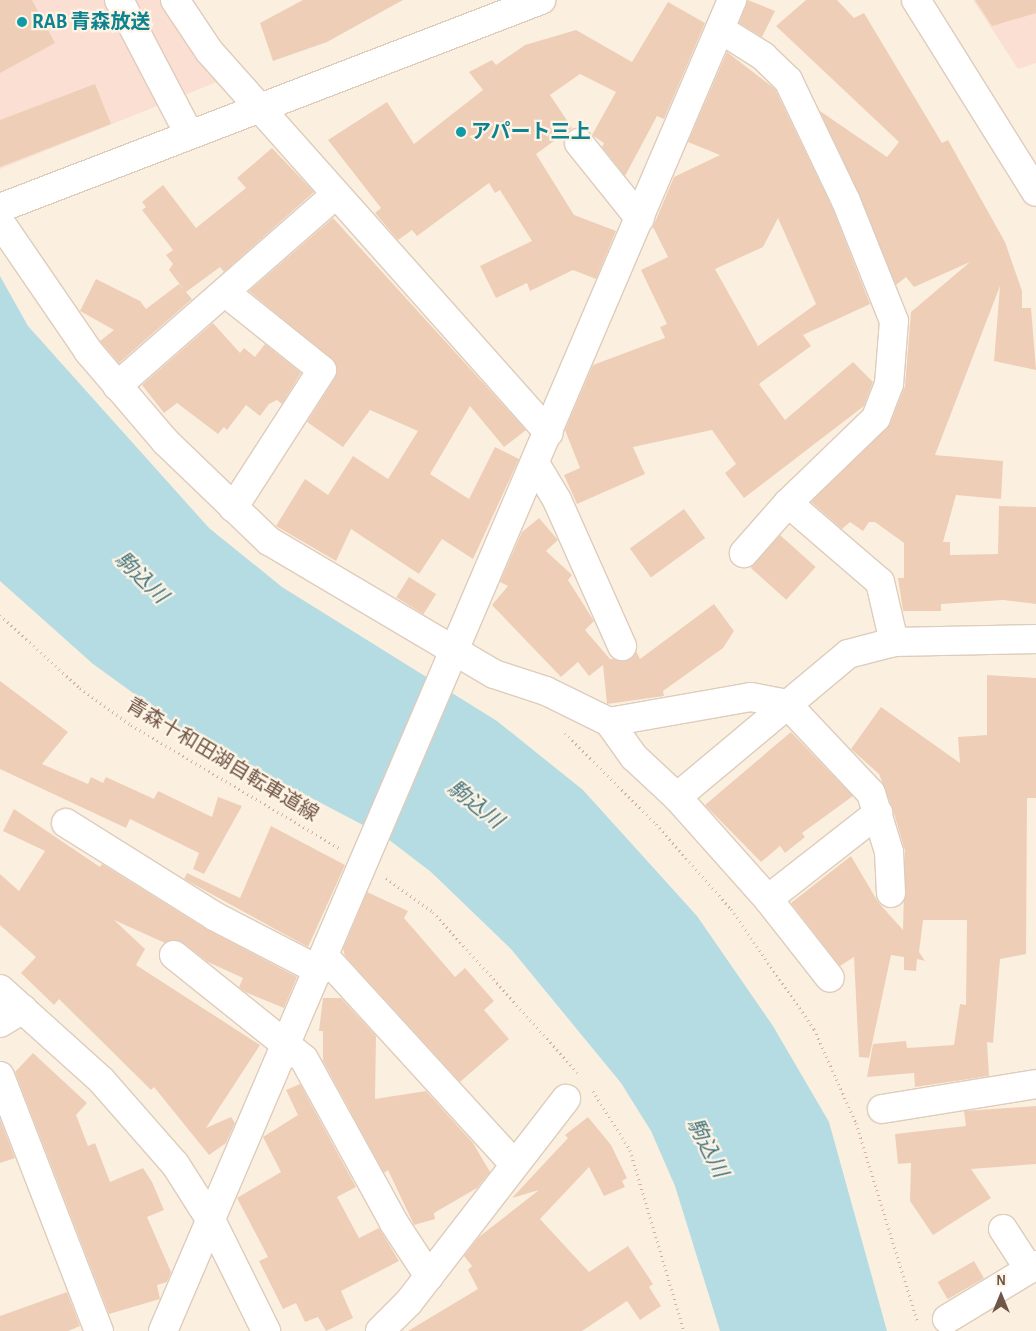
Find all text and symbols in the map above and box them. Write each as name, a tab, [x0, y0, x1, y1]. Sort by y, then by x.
place label: RAB 青森放送	[32, 10, 150, 34]
marker: RAB 青森放送	[16, 16, 28, 28]
place label: アパート三上	[471, 120, 591, 144]
marker: アパート三上	[455, 126, 467, 138]
water label: 駒込川	[110, 547, 172, 609]
street label: 青森十和田湖自転車道線	[122, 693, 322, 827]
water label: 駒込川	[442, 776, 508, 834]
water label: 駒込川	[681, 1114, 733, 1182]
north arrow	[976, 1271, 1026, 1321]
text: N	[996, 1274, 1006, 1288]

